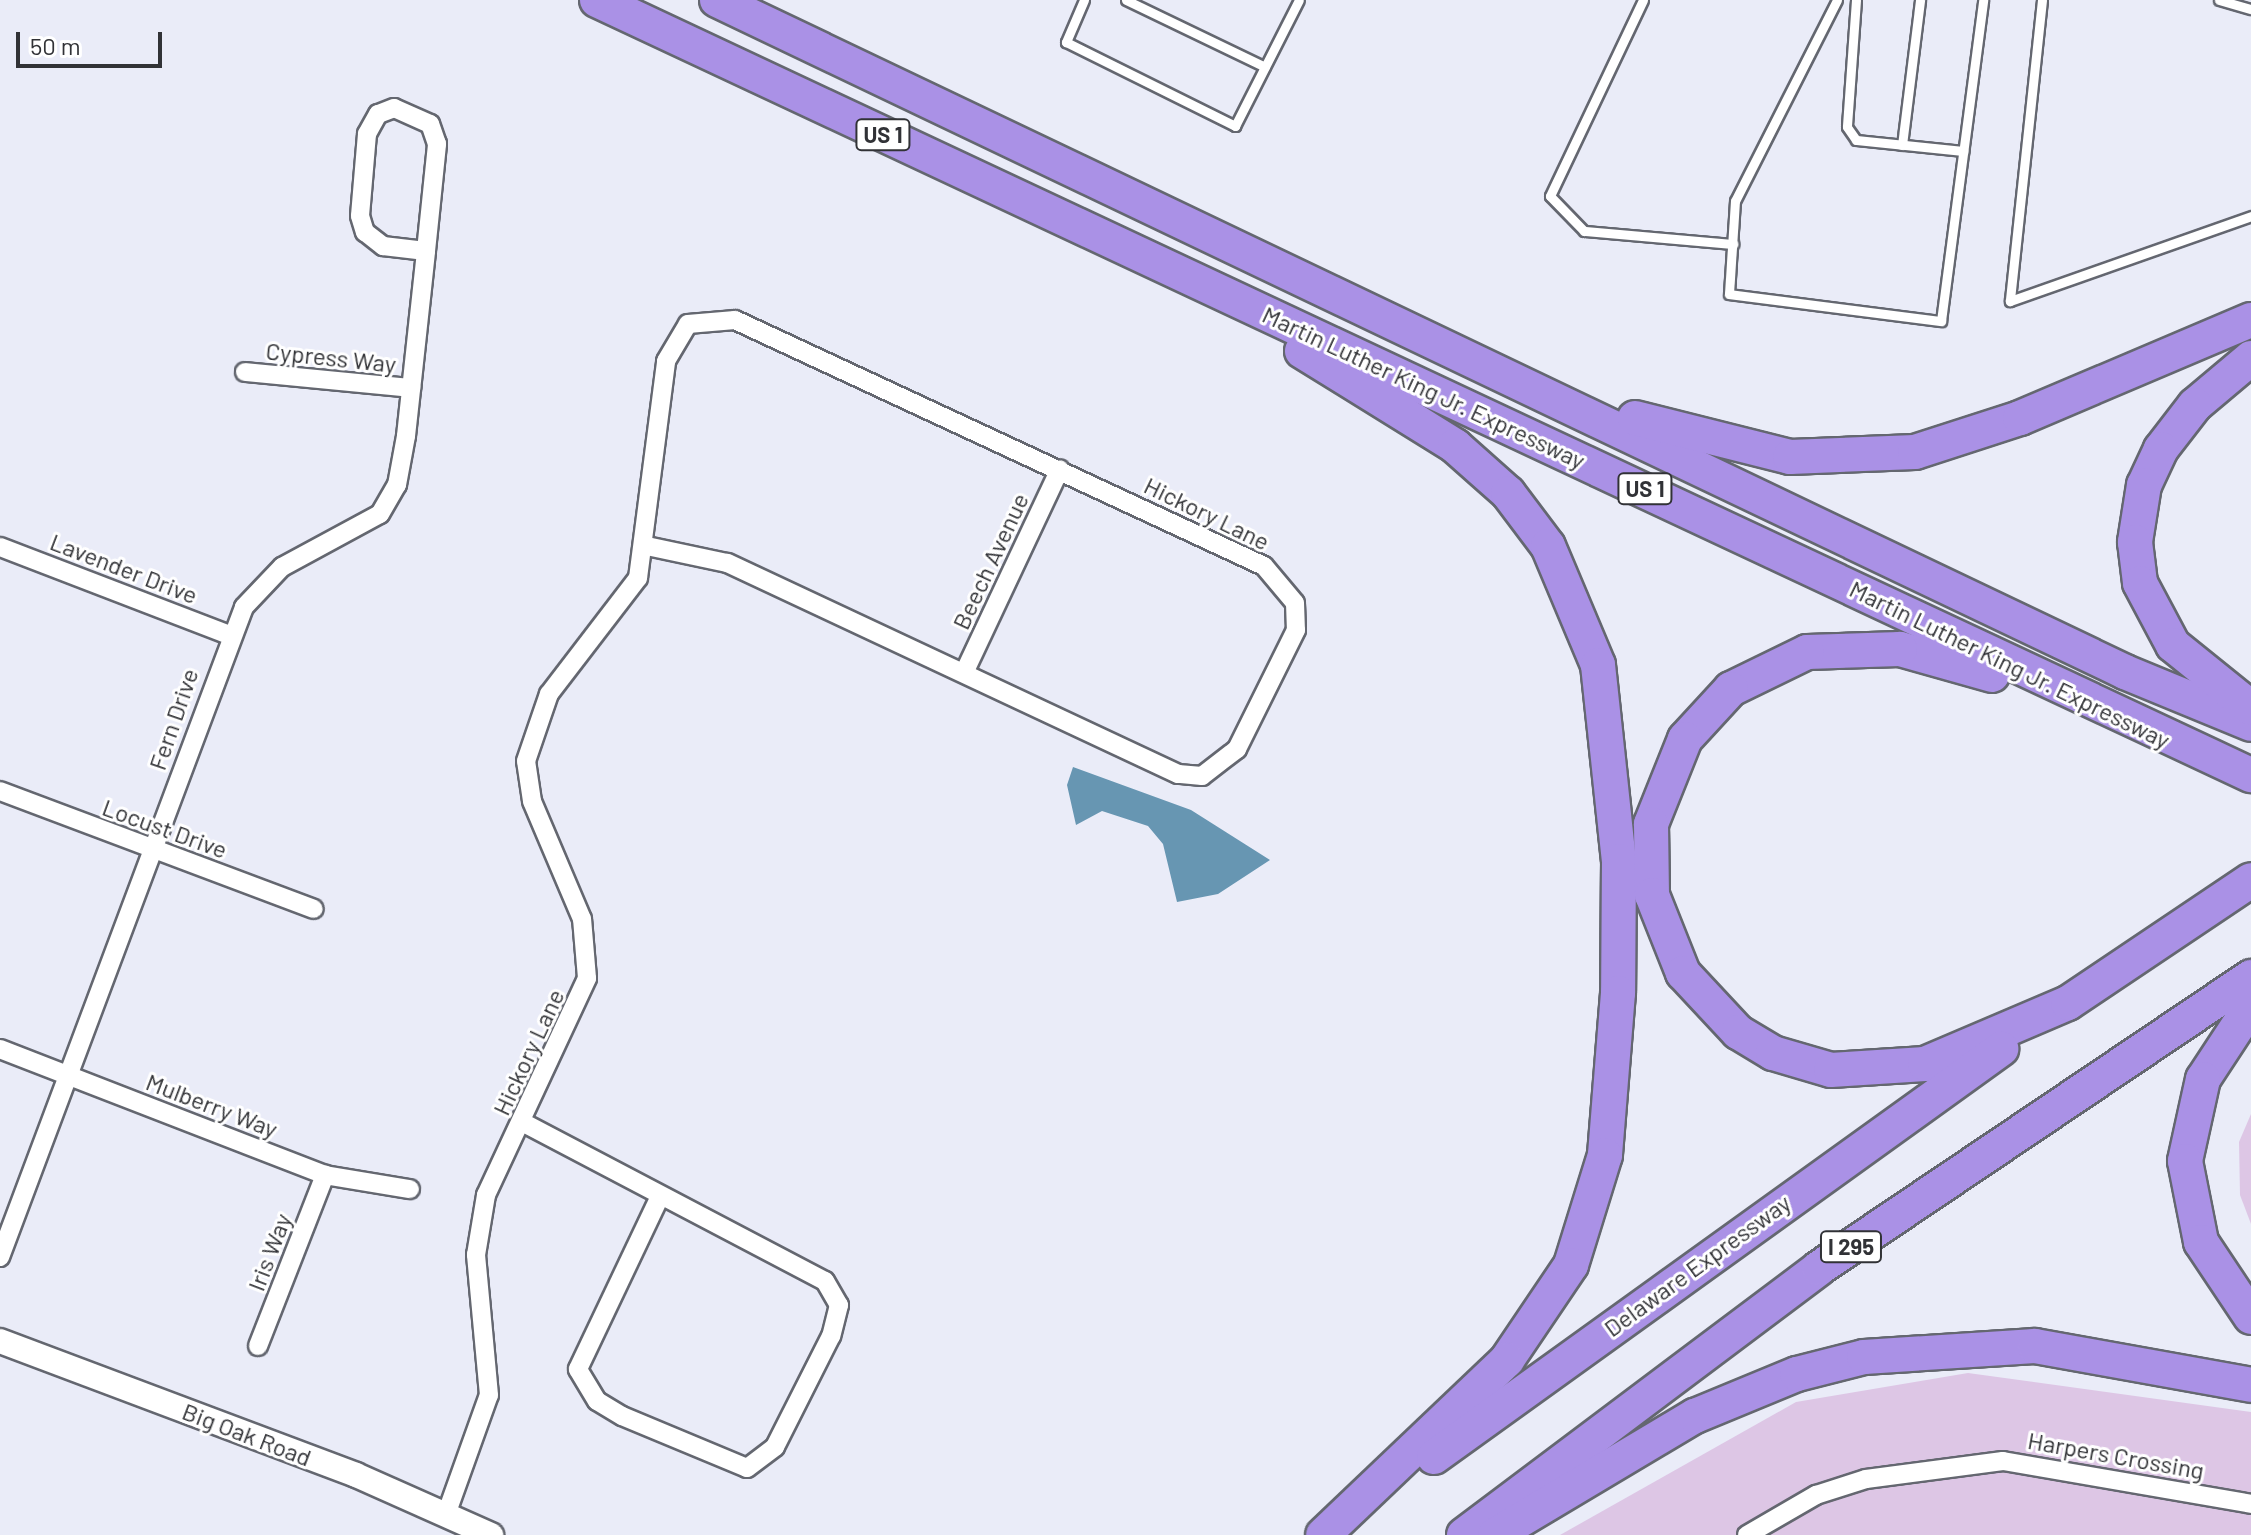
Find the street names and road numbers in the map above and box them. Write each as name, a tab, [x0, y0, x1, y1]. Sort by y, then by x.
road number: US 1	[855, 117, 911, 153]
street label: Martin Luther King Jr. Expressway	[1258, 299, 1590, 475]
street label: Cypress Way	[265, 336, 397, 378]
street label: Hickory Lane	[1140, 470, 1274, 556]
road number: US 1	[1617, 471, 1673, 507]
street label: Beech Avenue	[946, 488, 1034, 634]
street label: Lavender Drive	[46, 527, 202, 609]
street label: Martin Luther King Jr. Expressway	[1845, 574, 2175, 754]
street label: Fern Drive	[142, 664, 204, 774]
street label: Locust Drive	[99, 792, 231, 864]
street label: Hickory Lane	[486, 984, 570, 1120]
street label: Mulberry Way	[142, 1067, 282, 1143]
street label: Delaware Expressway	[1598, 1188, 1796, 1342]
street label: Iris Way	[241, 1209, 297, 1295]
road number: I 295	[1819, 1229, 1883, 1265]
street label: Big Oak Road	[178, 1396, 316, 1472]
street label: Harpers Crossing	[2026, 1425, 2206, 1485]

